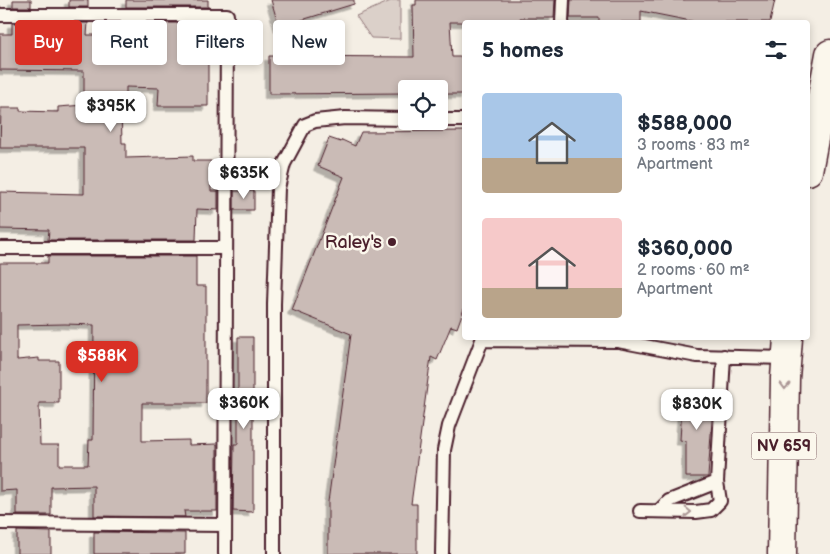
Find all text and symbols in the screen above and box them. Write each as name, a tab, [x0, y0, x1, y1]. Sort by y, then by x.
chip: Buy	[15, 20, 82, 65]
chip: Rent	[92, 20, 167, 65]
chip: Filters	[177, 20, 263, 65]
chip: New	[273, 20, 345, 65]
icon: filters	[762, 36, 790, 64]
text: 5 homes	[482, 38, 564, 63]
map controls	[398, 80, 448, 130]
button: locate	[398, 80, 448, 130]
pin: $395K	[76, 90, 146, 133]
text: $395K	[86, 97, 136, 116]
text: $588,000	[637, 111, 732, 136]
icon: home	[522, 113, 582, 173]
text: 3 rooms · 83 m²	[637, 136, 750, 155]
text: Apartment	[637, 155, 713, 174]
pin: $635K	[209, 158, 279, 200]
text: $635K	[219, 164, 269, 183]
place label: Raley's	[325, 232, 382, 253]
marker: Raley's	[386, 236, 398, 248]
text: $360,000	[637, 236, 733, 261]
icon: home	[522, 238, 582, 298]
text: 2 rooms · 60 m²	[637, 261, 750, 280]
text: Apartment	[637, 280, 713, 299]
pin: $588K	[67, 340, 137, 383]
text: $588K	[77, 347, 127, 366]
one-way arrow	[780, 382, 790, 390]
pin: $360K	[209, 388, 279, 430]
pin: $830K	[662, 388, 732, 431]
text: $360K	[219, 394, 269, 413]
text: $830K	[672, 395, 722, 414]
road number: NV 659	[752, 432, 816, 460]
one-way arrow	[685, 507, 693, 517]

